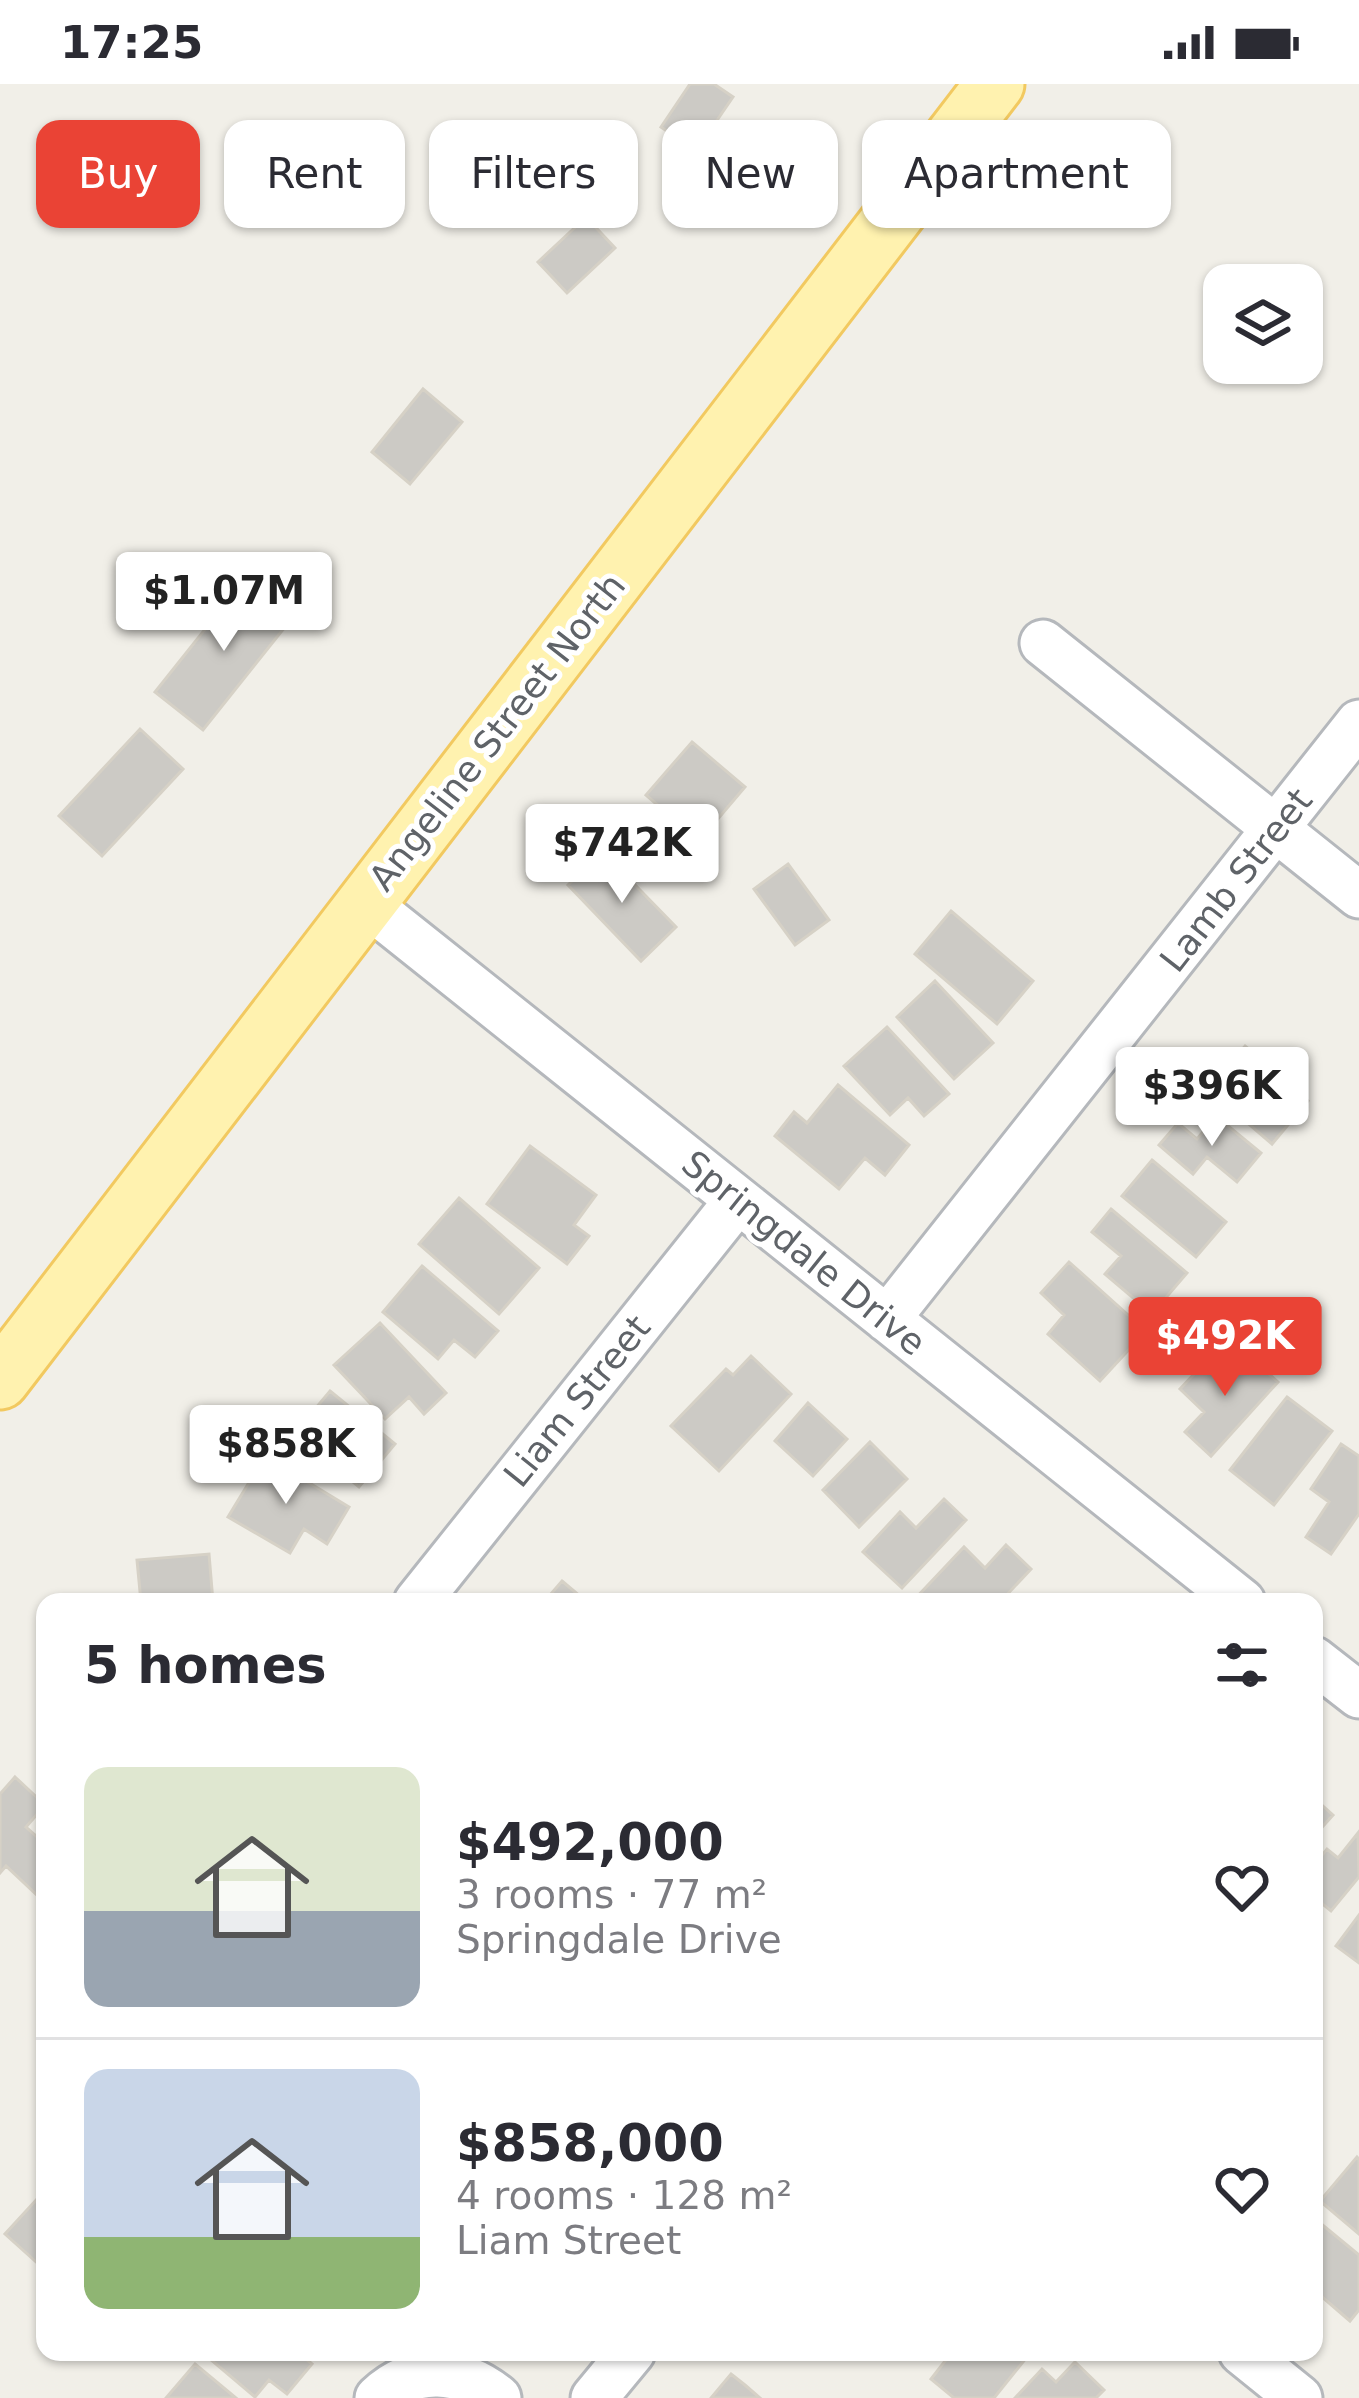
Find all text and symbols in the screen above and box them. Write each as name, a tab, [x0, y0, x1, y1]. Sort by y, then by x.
text: 17:25	[60, 16, 203, 69]
chip: Buy	[36, 120, 200, 228]
chip: Rent	[224, 120, 405, 228]
chip: Filters	[429, 120, 638, 228]
chip: New	[662, 120, 838, 228]
chip: Apartment	[862, 120, 1171, 228]
map controls	[1203, 264, 1323, 384]
button: layers	[1203, 264, 1323, 384]
pin: $1.07M	[126, 552, 322, 654]
street label: Angeline Street North	[361, 566, 633, 898]
text: $1.07M	[143, 568, 305, 613]
street label: Lamb Street	[1152, 780, 1320, 980]
pin: $742K	[538, 804, 706, 906]
text: $742K	[553, 820, 691, 865]
pin: $396K	[1128, 1047, 1296, 1149]
text: $396K	[1143, 1063, 1281, 1108]
street label: Springdale Drive	[674, 1142, 934, 1364]
pin: $492K	[1141, 1297, 1309, 1399]
street label: Liam Street	[496, 1307, 658, 1495]
text: $492K	[1156, 1313, 1294, 1358]
pin: $858K	[202, 1405, 370, 1507]
text: $858K	[217, 1421, 355, 1466]
icon: filters	[1209, 1632, 1275, 1698]
text: 5 homes	[84, 1636, 327, 1695]
text: $492,000	[456, 1813, 724, 1872]
icon: home	[180, 1815, 324, 1959]
icon: heart	[1209, 1854, 1275, 1920]
text: 3 rooms · 77 m²	[456, 1872, 767, 1917]
text: Springdale Drive	[456, 1917, 782, 1962]
text: $858,000	[456, 2114, 724, 2173]
icon: home	[180, 2117, 324, 2261]
icon: heart	[1209, 2156, 1275, 2222]
text: 4 rooms · 128 m²	[456, 2173, 792, 2218]
text: Liam Street	[456, 2218, 681, 2263]

